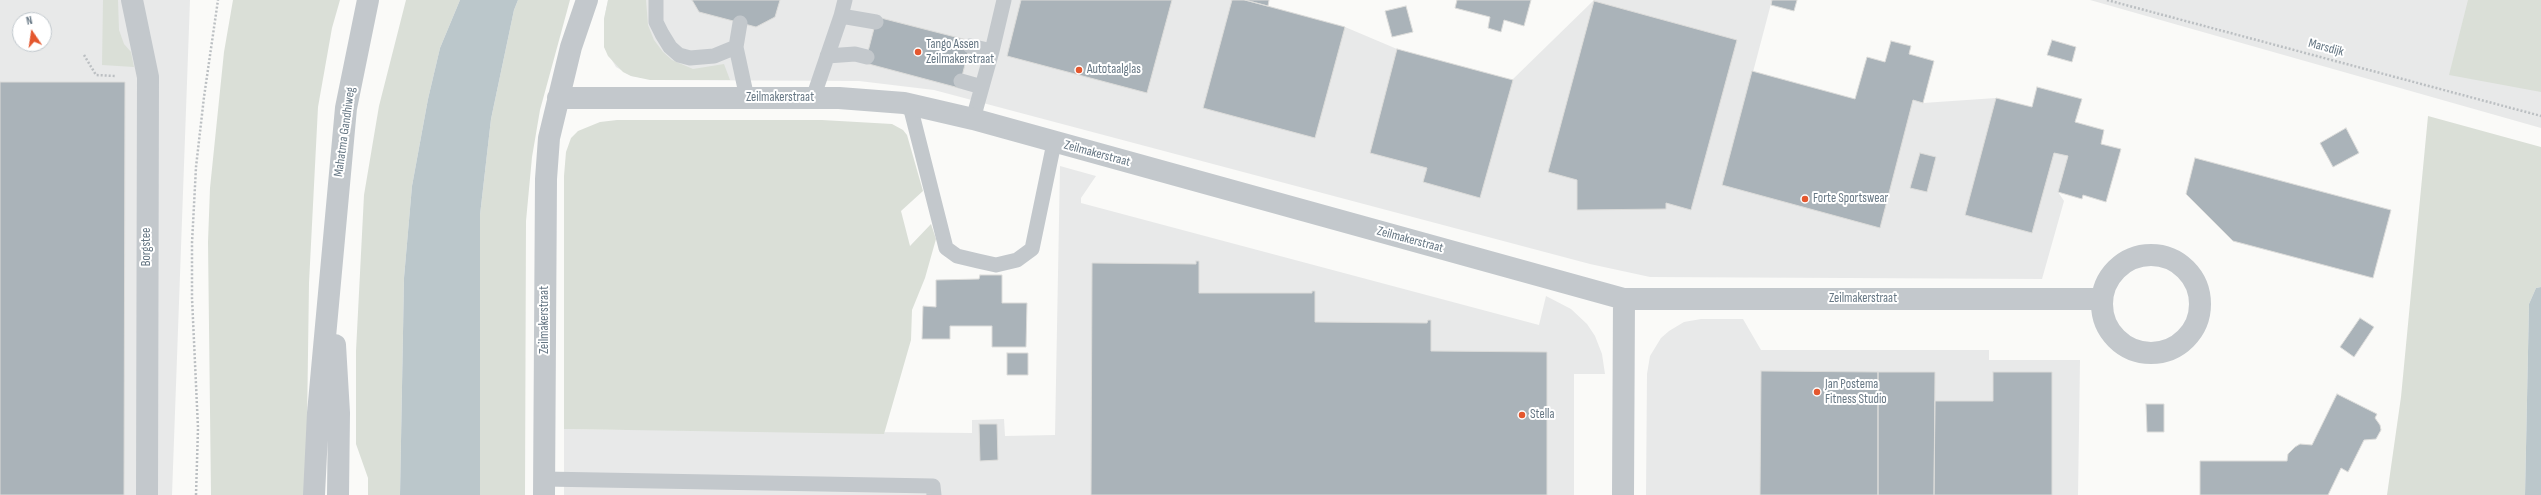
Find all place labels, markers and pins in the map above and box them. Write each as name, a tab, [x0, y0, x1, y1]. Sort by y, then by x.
place label: Tango Assen Zeilmakerstraat	[926, 37, 994, 68]
marker: Tango Assen Zeilmakerstraat	[913, 47, 923, 57]
place label: Autotaalglas	[1087, 62, 1141, 78]
marker: Autotaalglas	[1074, 65, 1084, 75]
place label: Forte Sportswear	[1813, 191, 1888, 207]
marker: Forte Sportswear	[1800, 194, 1810, 204]
place label: Jan Postema Fitness Studio	[1825, 377, 1887, 408]
marker: Jan Postema Fitness Studio	[1812, 387, 1822, 397]
place label: Stella	[1530, 407, 1554, 423]
marker: Stella	[1517, 410, 1527, 420]

